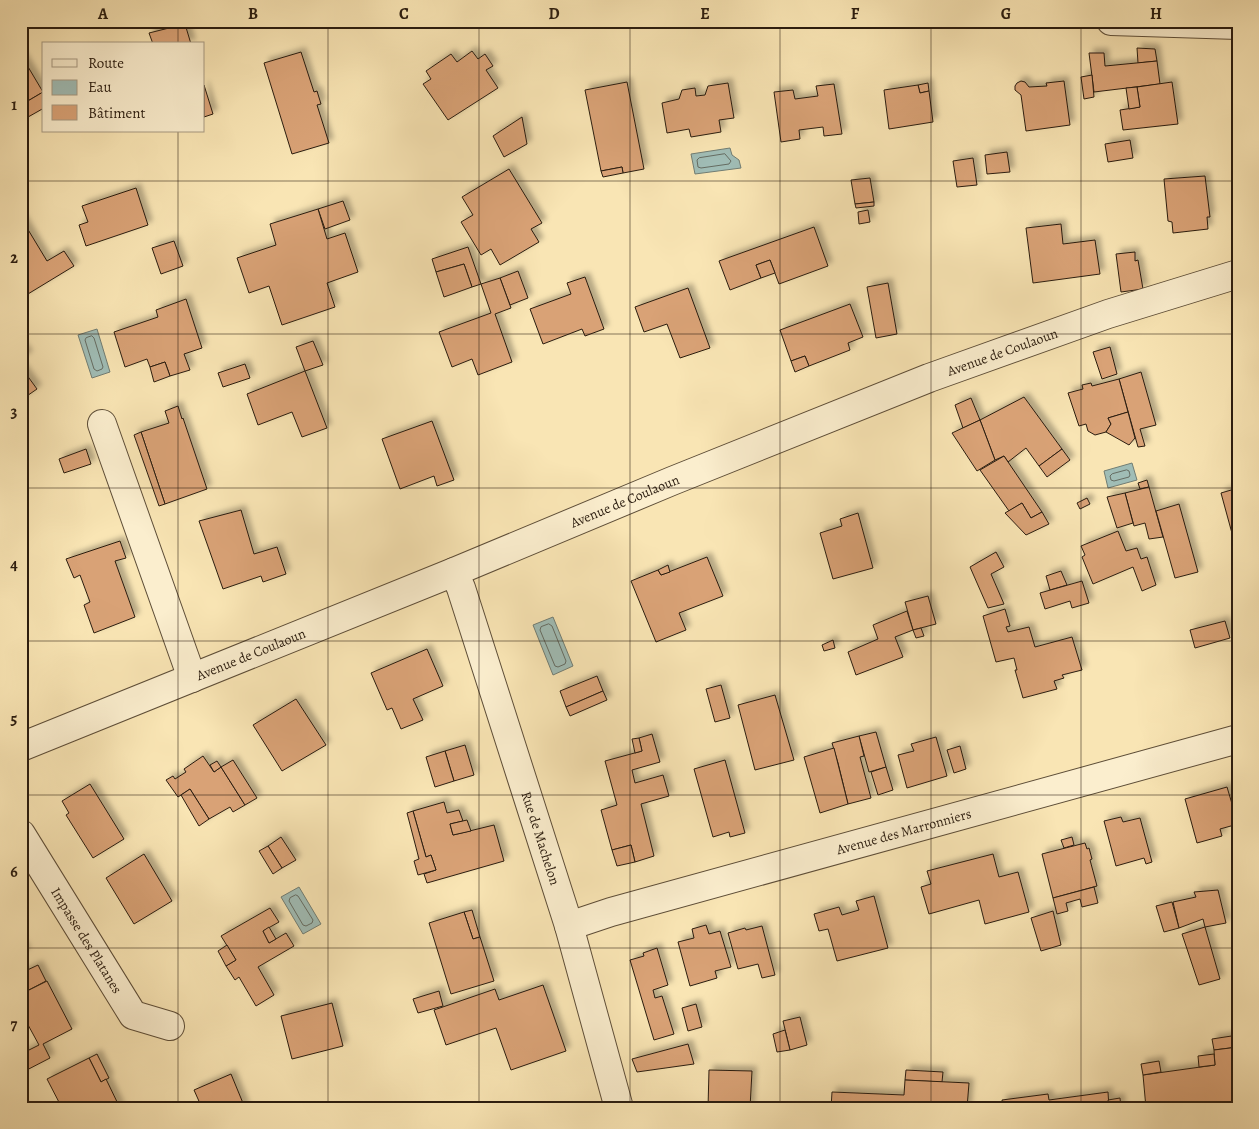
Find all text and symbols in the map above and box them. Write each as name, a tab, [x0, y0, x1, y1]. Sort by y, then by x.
text: A	[97, 3, 109, 25]
text: B	[248, 3, 258, 25]
text: C	[399, 3, 409, 25]
text: D	[548, 3, 560, 25]
text: E	[700, 3, 710, 25]
text: F	[851, 3, 860, 25]
text: G	[1001, 3, 1011, 25]
text: H	[1150, 3, 1162, 25]
legend	[42, 42, 205, 132]
text: Route	[88, 53, 124, 73]
text: Eau	[88, 77, 113, 97]
text: 1	[11, 94, 17, 116]
text: Bâtiment	[88, 103, 146, 123]
text: 2	[10, 247, 18, 269]
street label: Avenue de Coulaoun	[944, 324, 1061, 381]
text: 3	[11, 401, 18, 423]
street label: Avenue de Coulaoun	[567, 470, 682, 533]
text: 4	[10, 554, 18, 576]
street label: Avenue de Coulaoun	[193, 624, 309, 686]
text: 5	[11, 708, 18, 730]
street label: Rue de Machelon	[517, 789, 564, 888]
street label: Avenue des Marronniers	[833, 804, 974, 860]
text: 6	[10, 861, 18, 883]
street label: Impasse des Platanes	[46, 884, 126, 997]
text: 7	[11, 1014, 18, 1036]

